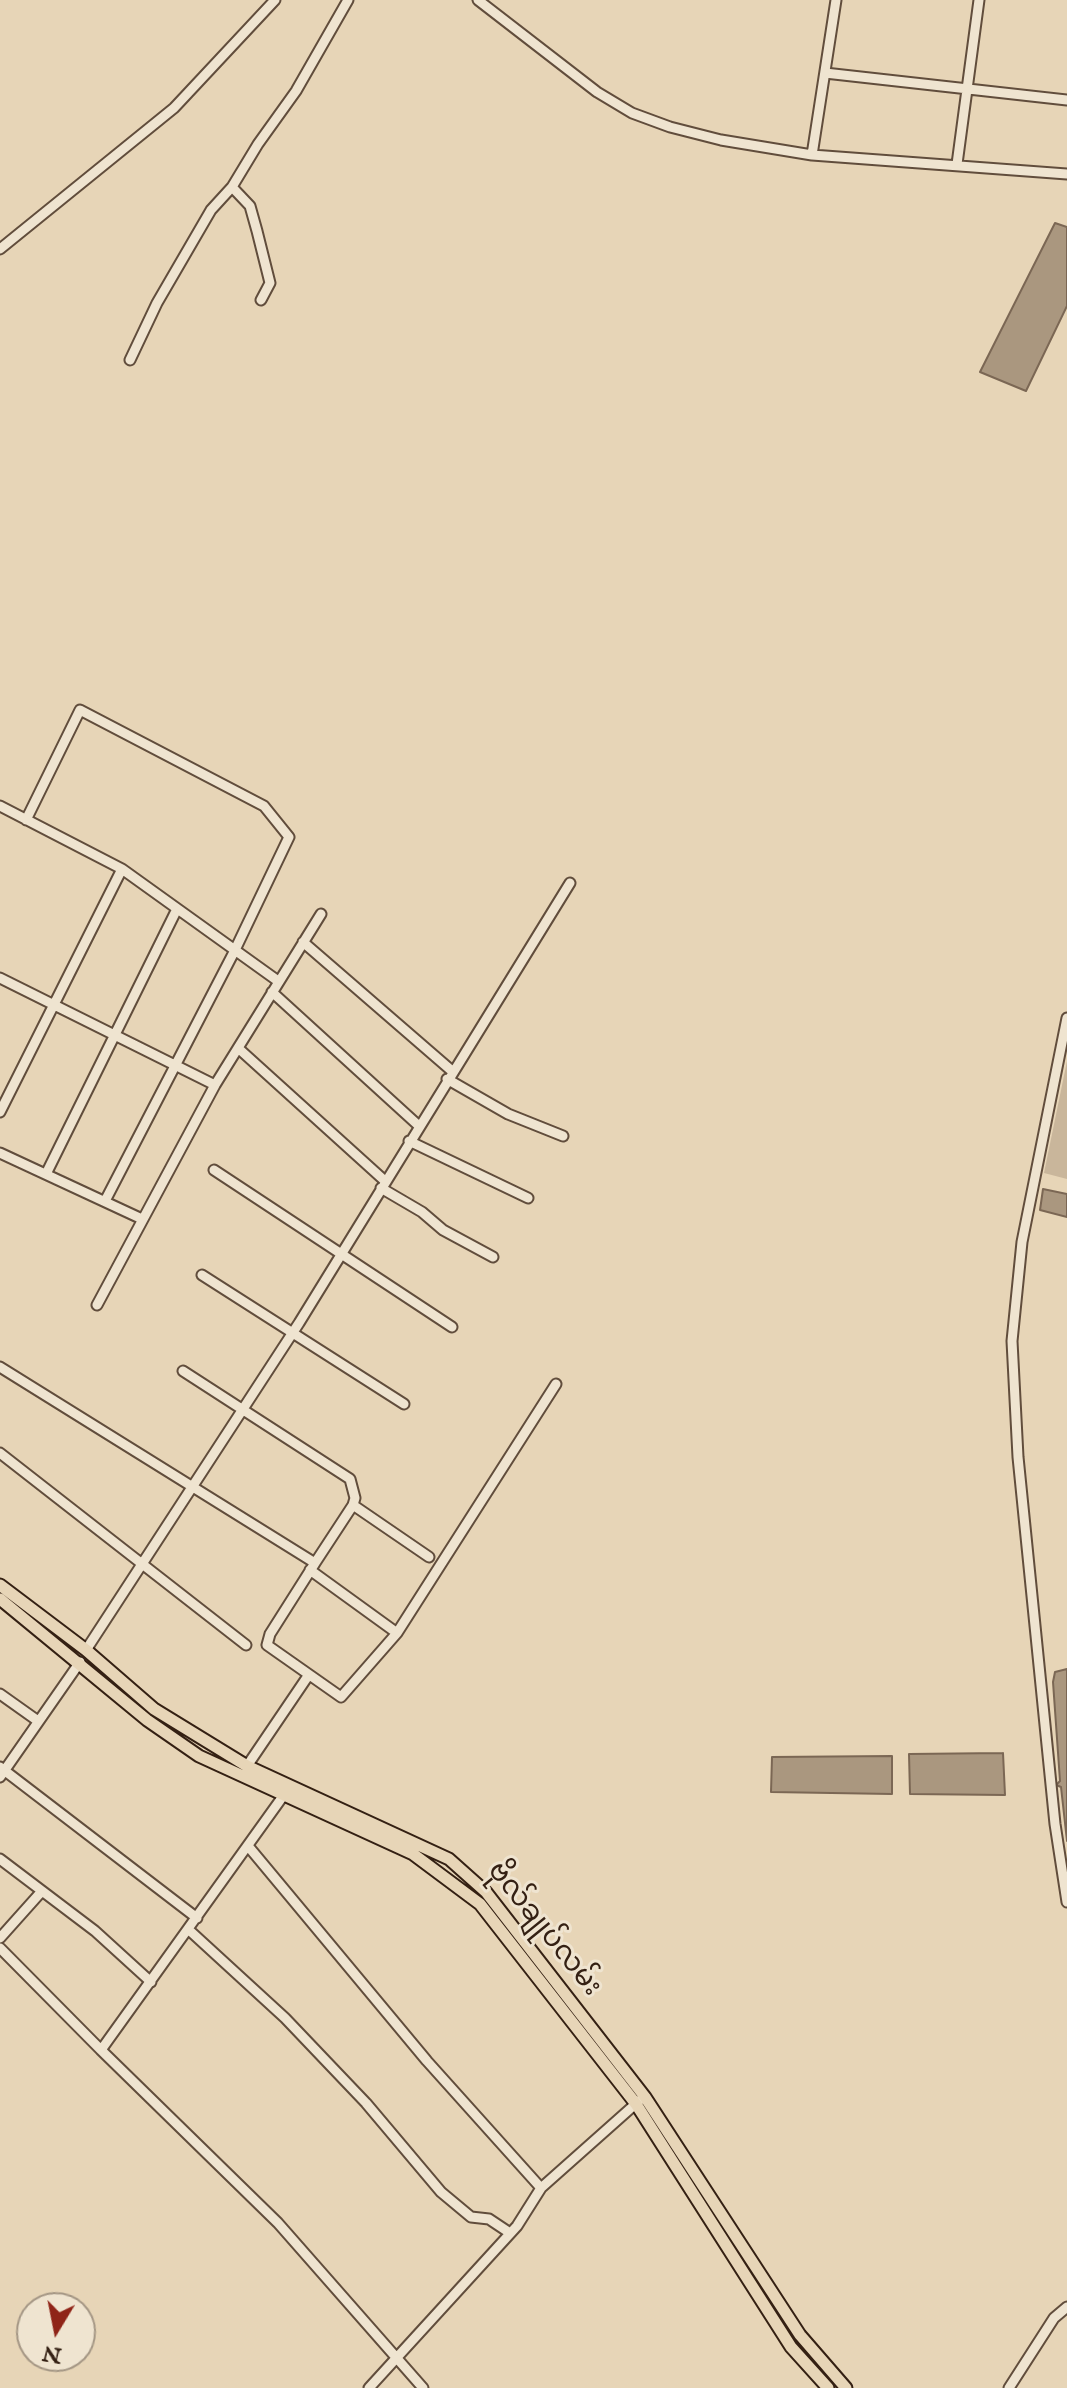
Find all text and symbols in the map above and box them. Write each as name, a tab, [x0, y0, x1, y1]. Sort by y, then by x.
street label: ဗိုလ်ချုပ်လမ်း	[479, 1856, 607, 2004]
north arrow	[16, 2292, 96, 2372]
text: N	[40, 2338, 64, 2369]

